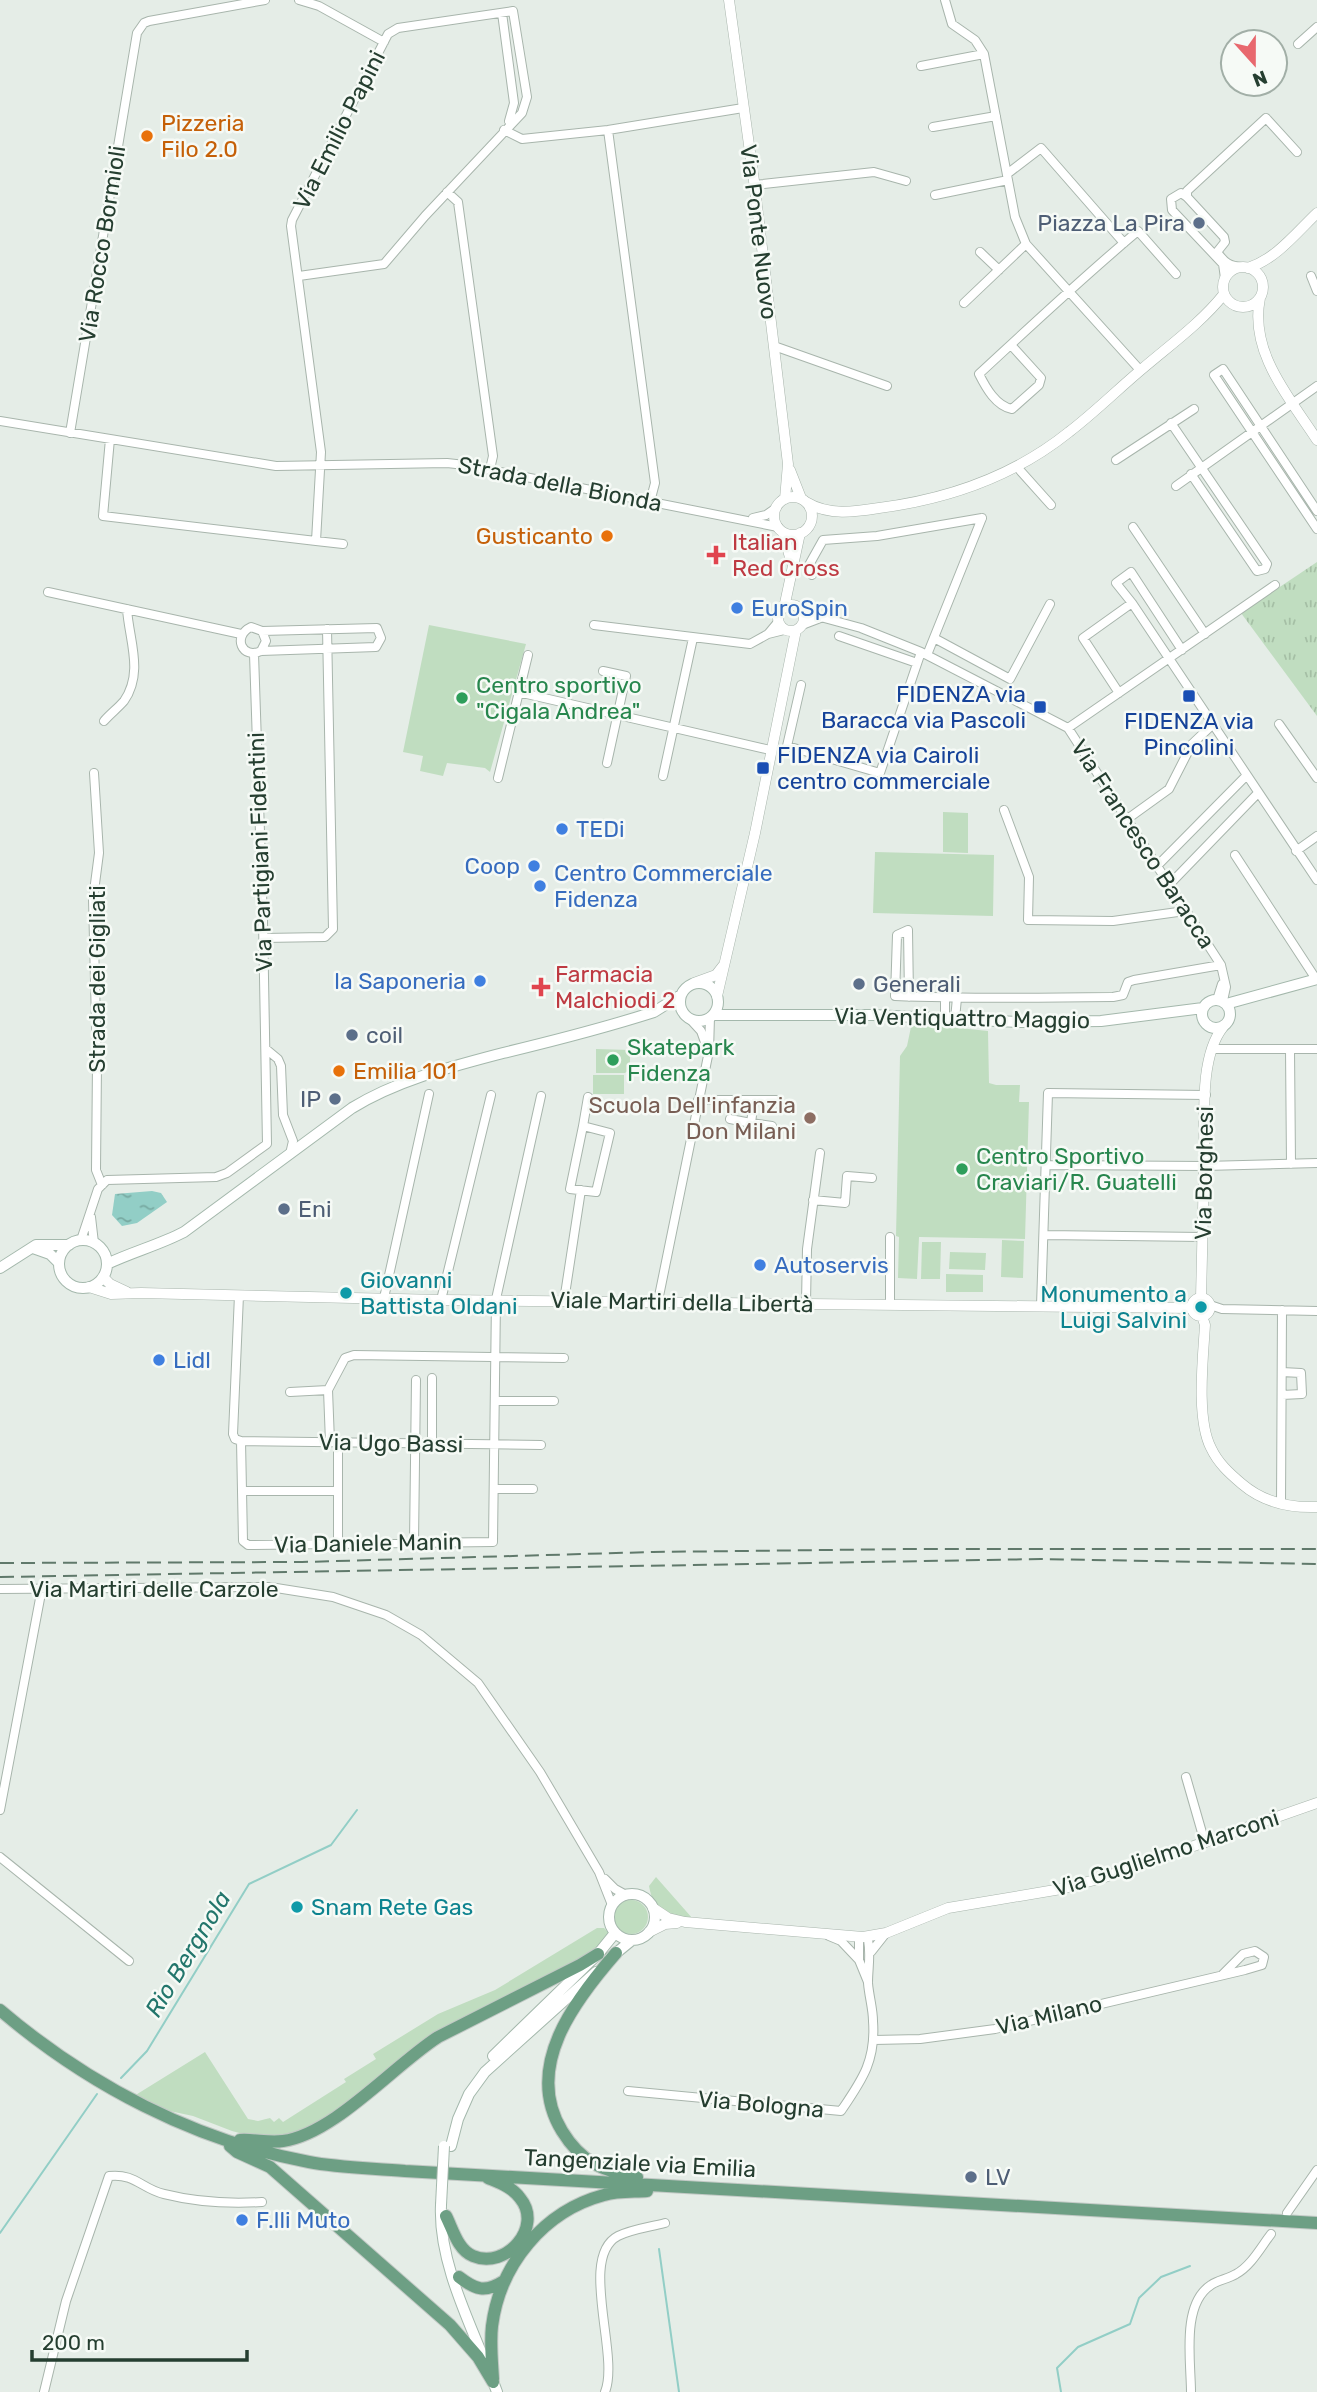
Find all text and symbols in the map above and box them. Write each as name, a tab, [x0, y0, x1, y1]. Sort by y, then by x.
north arrow	[1219, 28, 1289, 98]
street label: Via Emilio Papini	[287, 46, 391, 214]
text: N	[1249, 65, 1270, 92]
place label: Pizzeria Filo 2.0	[161, 109, 244, 163]
marker: Pizzeria Filo 2.0	[139, 128, 155, 144]
street label: Via Ponte Nuovo	[734, 143, 784, 321]
street label: Via Rocco Bormioli	[73, 144, 131, 344]
place label: Piazza La Pira	[1037, 209, 1185, 237]
marker: Piazza La Pira	[1191, 215, 1207, 231]
street label: Strada della Bionda	[456, 450, 664, 518]
place label: Gusticanto	[476, 522, 593, 550]
marker: Gusticanto	[599, 528, 615, 544]
place label: Italian Red Cross	[732, 528, 840, 582]
marker: Italian Red Cross	[706, 545, 726, 565]
place label: EuroSpin	[751, 594, 848, 622]
marker: EuroSpin	[729, 600, 745, 616]
place label: Centro sportivo "Cigala Andrea"	[476, 671, 642, 725]
place label: FIDENZA via Baracca via Pascoli	[821, 680, 1026, 734]
marker: FIDENZA via Pincolini	[1181, 688, 1197, 704]
marker: Centro sportivo "Cigala Andrea"	[454, 690, 470, 706]
marker: FIDENZA via Baracca via Pascoli	[1032, 699, 1048, 715]
place label: FIDENZA via Pincolini	[1124, 707, 1254, 761]
street label: Via Partigiani Fidentini	[242, 732, 278, 972]
street label: Via Francesco Baracca	[1065, 734, 1221, 954]
place label: FIDENZA via Cairoli centro commerciale	[777, 741, 990, 795]
marker: FIDENZA via Cairoli centro commerciale	[755, 760, 771, 776]
place label: TEDi	[576, 815, 625, 843]
marker: TEDi	[554, 821, 570, 837]
place label: Coop	[465, 852, 520, 880]
marker: Coop	[526, 858, 542, 874]
place label: Centro Commerciale Fidenza	[554, 859, 773, 913]
marker: Centro Commerciale Fidenza	[532, 878, 548, 894]
street label: Strada dei Gigliati	[83, 885, 111, 1073]
place label: Farmacia Malchiodi 2	[555, 960, 675, 1014]
place label: la Saponeria	[334, 967, 466, 995]
place label: Generali	[873, 970, 961, 998]
marker: la Saponeria	[472, 973, 488, 989]
marker: Generali	[851, 976, 867, 992]
marker: Farmacia Malchiodi 2	[533, 979, 549, 995]
street label: Via Ventiquattro Maggio	[834, 1002, 1090, 1034]
place label: coil	[366, 1021, 403, 1049]
marker: coil	[344, 1027, 360, 1043]
place label: Skatepark Fidenza	[627, 1033, 735, 1087]
marker: Skatepark Fidenza	[605, 1052, 621, 1068]
place label: Emilia 101	[353, 1057, 457, 1085]
marker: Emilia 101	[331, 1063, 347, 1079]
place label: IP	[300, 1085, 321, 1113]
marker: IP	[327, 1091, 343, 1107]
place label: Scuola Dell'infanzia Don Milani	[588, 1091, 796, 1145]
street label: Via Borghesi	[1189, 1106, 1219, 1240]
marker: Scuola Dell'infanzia Don Milani	[802, 1110, 818, 1126]
place label: Centro Sportivo Craviari/R. Guatelli	[976, 1142, 1177, 1196]
marker: Centro Sportivo Craviari/R. Guatelli	[954, 1161, 970, 1177]
place label: Eni	[298, 1195, 331, 1223]
marker: Eni	[276, 1201, 292, 1217]
place label: Autoservis	[774, 1251, 889, 1279]
marker: Autoservis	[752, 1257, 768, 1273]
place label: Giovanni Battista Oldani	[360, 1266, 518, 1320]
place label: Monumento a Luigi Salvini	[1040, 1280, 1187, 1334]
marker: Giovanni Battista Oldani	[338, 1285, 354, 1301]
street label: Viale Martiri della Libertà	[550, 1286, 814, 1318]
marker: Monumento a Luigi Salvini	[1193, 1299, 1209, 1315]
place label: Lidl	[173, 1346, 211, 1374]
marker: Lidl	[151, 1352, 167, 1368]
street label: Via Ugo Bassi	[318, 1428, 464, 1458]
street label: Via Daniele Manin	[274, 1527, 462, 1559]
street label: Via Martiri delle Carzole	[29, 1575, 279, 1603]
street label: Via Guglielmo Marconi	[1049, 1803, 1283, 1903]
water label: Rio Bergnola	[139, 1886, 237, 2022]
place label: Snam Rete Gas	[311, 1893, 473, 1921]
marker: Snam Rete Gas	[289, 1899, 305, 1915]
street label: Via Milano	[993, 1989, 1105, 2041]
street label: Via Bologna	[697, 2085, 825, 2123]
street label: Tangenziale via Emilia	[523, 2143, 757, 2183]
place label: LV	[985, 2163, 1011, 2191]
marker: LV	[963, 2169, 979, 2185]
place label: F.lli Muto	[256, 2206, 351, 2234]
marker: F.lli Muto	[234, 2212, 250, 2228]
scale bar	[32, 2318, 247, 2362]
text: 200 m	[42, 2330, 105, 2355]

